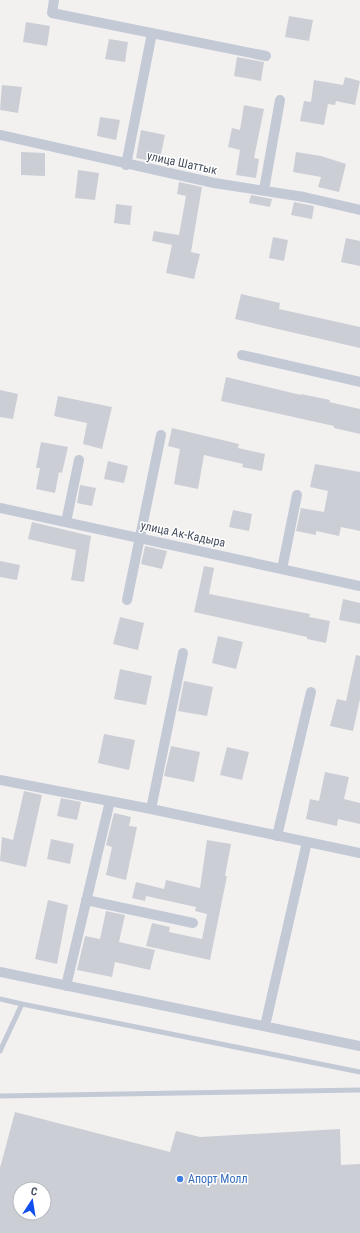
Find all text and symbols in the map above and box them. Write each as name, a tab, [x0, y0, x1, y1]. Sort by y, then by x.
street label: улица Шаттык	[146, 149, 219, 177]
street label: улица Ак-Кадыра	[139, 518, 227, 550]
place label: Апорт Молл	[188, 1172, 248, 1186]
marker: Апорт Молл	[175, 1174, 185, 1184]
north arrow	[12, 1181, 52, 1221]
text: С	[30, 1185, 38, 1199]

